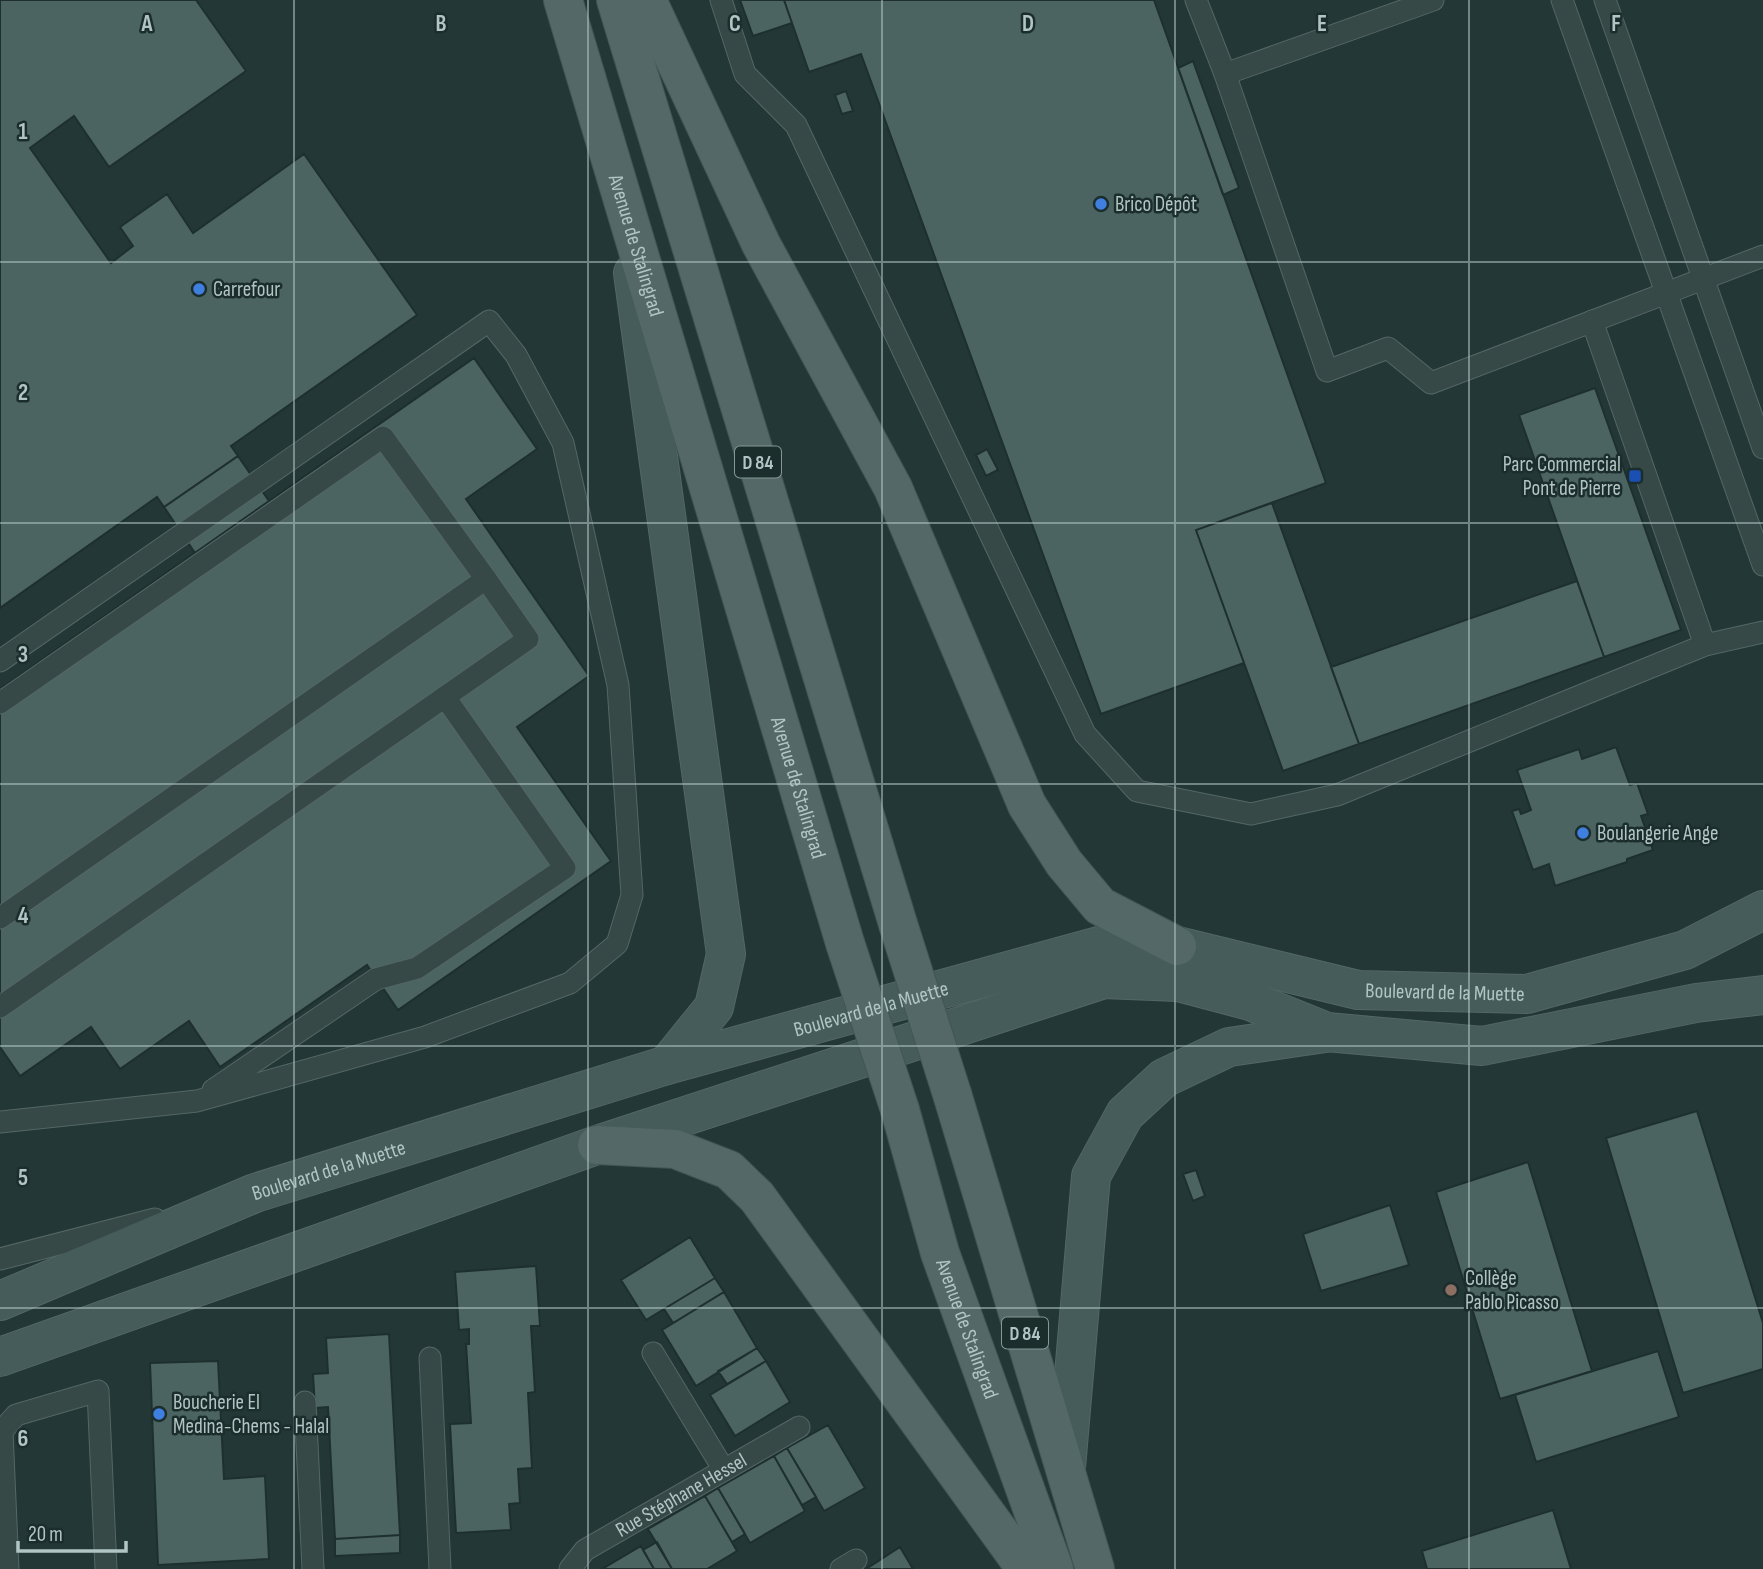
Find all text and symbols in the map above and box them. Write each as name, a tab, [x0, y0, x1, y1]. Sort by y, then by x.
text: A	[141, 10, 154, 38]
text: B	[436, 10, 447, 38]
text: C	[729, 10, 741, 38]
text: D	[1022, 10, 1034, 38]
text: E	[1317, 10, 1327, 38]
text: F	[1611, 10, 1621, 38]
text: 1	[18, 118, 28, 146]
street label: Avenue de Stalingrad	[603, 170, 669, 319]
place label: Brico Dépôt	[1115, 192, 1197, 217]
marker: Brico Dépôt	[1093, 196, 1109, 212]
place label: Carrefour	[213, 277, 280, 302]
marker: Carrefour	[191, 281, 207, 297]
text: 2	[18, 379, 28, 407]
road number: D 84	[735, 446, 781, 477]
place label: Parc Commercial Pont de Pierre	[1503, 452, 1621, 501]
marker: Parc Commercial Pont de Pierre	[1627, 468, 1643, 484]
text: 3	[18, 641, 28, 669]
street label: Avenue de Stalingrad	[765, 713, 831, 862]
place label: Boulangerie Ange	[1597, 821, 1718, 846]
marker: Boulangerie Ange	[1575, 825, 1591, 841]
text: 4	[18, 902, 29, 930]
street label: Boulevard de la Muette	[791, 976, 951, 1042]
street label: Boulevard de la Muette	[1365, 978, 1525, 1007]
street label: Boulevard de la Muette	[249, 1135, 409, 1206]
text: 5	[18, 1164, 28, 1192]
street label: Avenue de Stalingrad	[930, 1255, 1004, 1402]
place label: Collège Pablo Picasso	[1465, 1266, 1559, 1315]
marker: Collège Pablo Picasso	[1443, 1282, 1459, 1298]
road number: D 84	[1002, 1317, 1048, 1348]
place label: Boucherie El Medina-Chems - Halal	[173, 1390, 329, 1439]
marker: Boucherie El Medina-Chems - Halal	[151, 1406, 167, 1422]
text: 6	[18, 1425, 28, 1453]
street label: Rue Stéphane Hessel	[611, 1448, 751, 1543]
scale bar	[18, 1510, 126, 1554]
text: 20 m	[28, 1522, 63, 1547]

